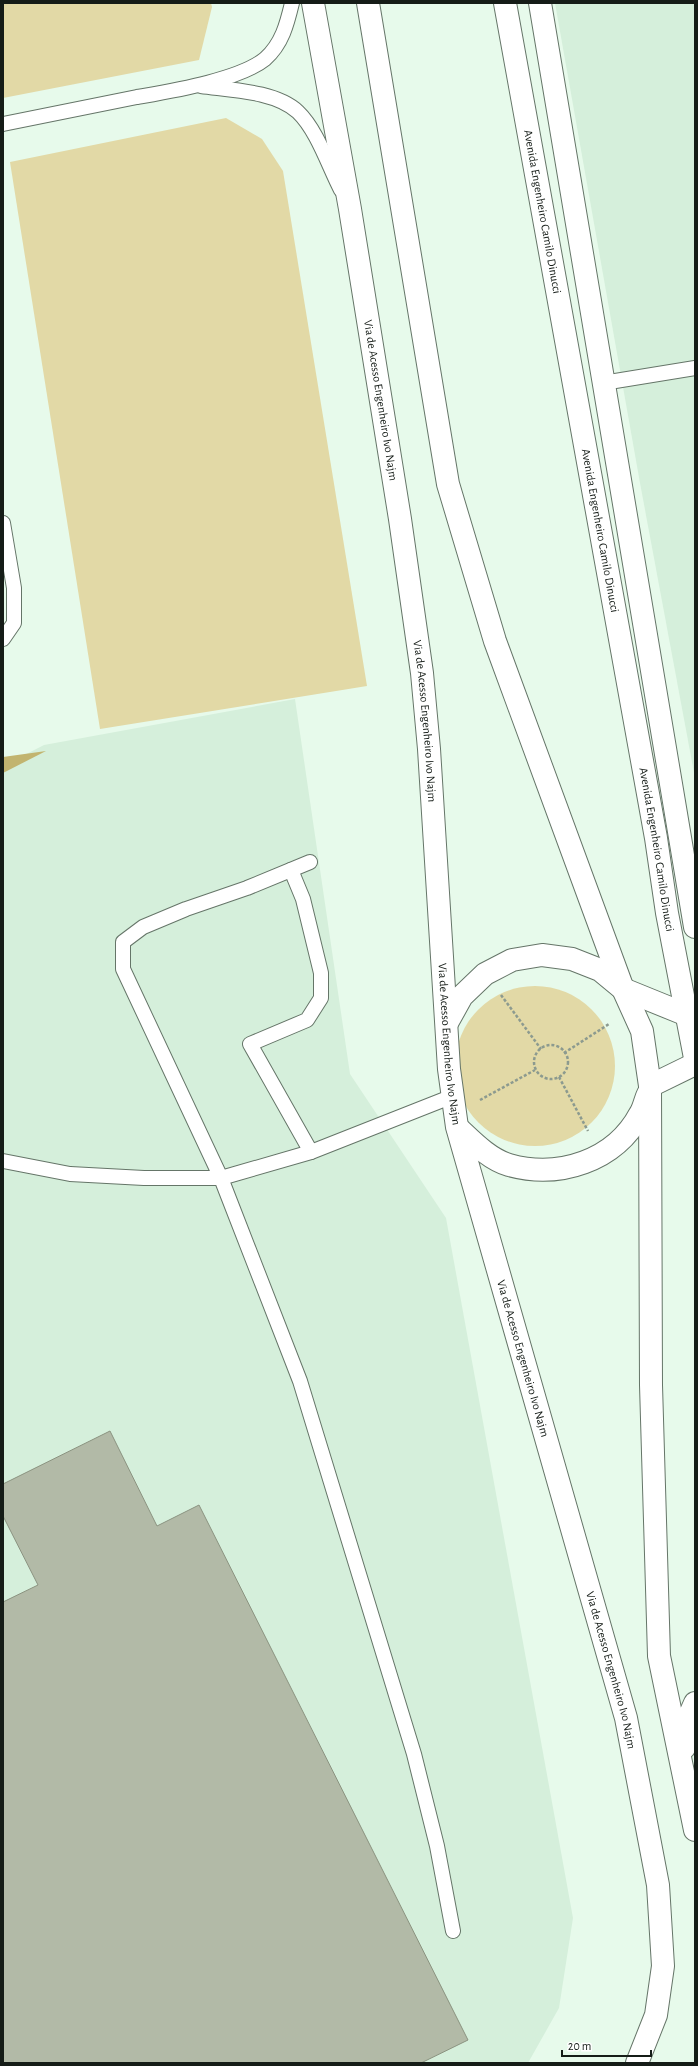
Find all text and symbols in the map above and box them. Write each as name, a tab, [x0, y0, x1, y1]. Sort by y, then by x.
street label: Avenida Engenheiro Camilo Dinucci	[522, 129, 563, 294]
street label: Via de Acesso Engenheiro Ivo Najm	[362, 319, 400, 481]
street label: Avenida Engenheiro Camilo Dinucci	[580, 448, 621, 613]
street label: Via de Acesso Engenheiro Ivo Najm	[411, 639, 438, 802]
street label: Avenida Engenheiro Camilo Dinucci	[637, 766, 676, 933]
street label: Via de Acesso Engenheiro Ivo Najm	[436, 963, 463, 1126]
street label: Via de Acesso Engenheiro Ivo Najm	[495, 1279, 551, 1438]
street label: Via de Acesso Engenheiro Ivo Najm	[584, 1590, 638, 1750]
scale bar	[562, 2032, 651, 2058]
text: 20 m	[568, 2040, 591, 2052]

